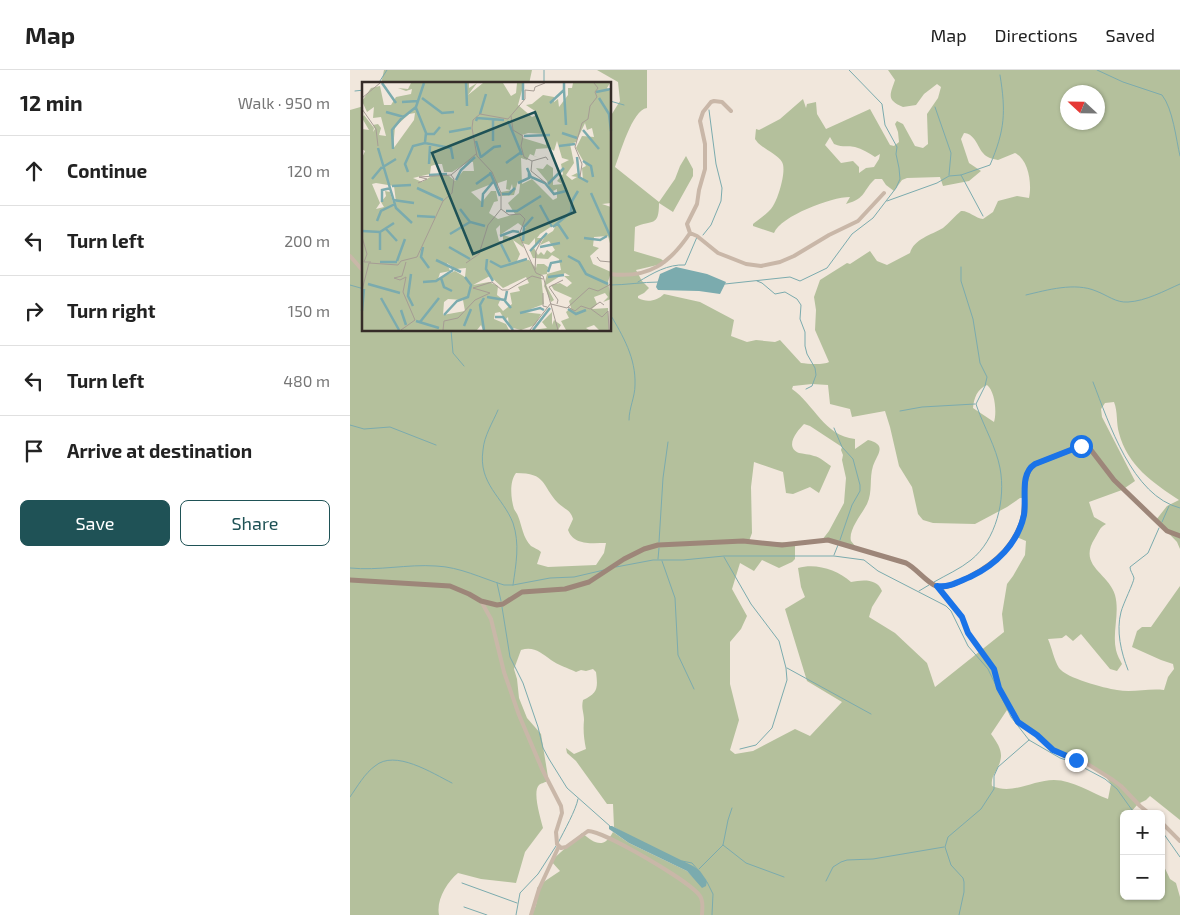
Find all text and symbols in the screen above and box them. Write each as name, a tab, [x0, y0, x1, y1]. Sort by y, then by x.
text: Map	[25, 20, 75, 49]
text: Map	[930, 24, 967, 46]
text: Directions	[995, 24, 1078, 46]
text: Saved	[1106, 24, 1155, 46]
inset map	[362, 82, 611, 331]
north arrow	[1060, 85, 1105, 130]
text: 12 min	[20, 90, 83, 115]
text: Walk · 950 m	[238, 93, 330, 112]
icon: ahead	[20, 157, 48, 185]
text: Continue	[67, 159, 147, 182]
text: 120 m	[287, 161, 330, 180]
icon: left	[20, 227, 48, 255]
text: Turn left	[67, 229, 144, 252]
text: 200 m	[284, 231, 330, 250]
icon: right	[20, 297, 48, 325]
text: Turn right	[67, 299, 155, 322]
text: 150 m	[288, 301, 330, 320]
icon: left	[20, 367, 48, 395]
text: Turn left	[67, 369, 144, 392]
text: 480 m	[283, 371, 330, 390]
route start	[1070, 435, 1093, 458]
icon: arrive	[20, 437, 48, 465]
text: Arrive at destination	[67, 439, 252, 462]
button: Save	[20, 500, 170, 546]
button: Share	[180, 500, 330, 546]
route end	[1065, 749, 1088, 772]
map controls	[1120, 810, 1165, 900]
button: +	[1120, 810, 1165, 855]
button: −	[1120, 855, 1165, 900]

